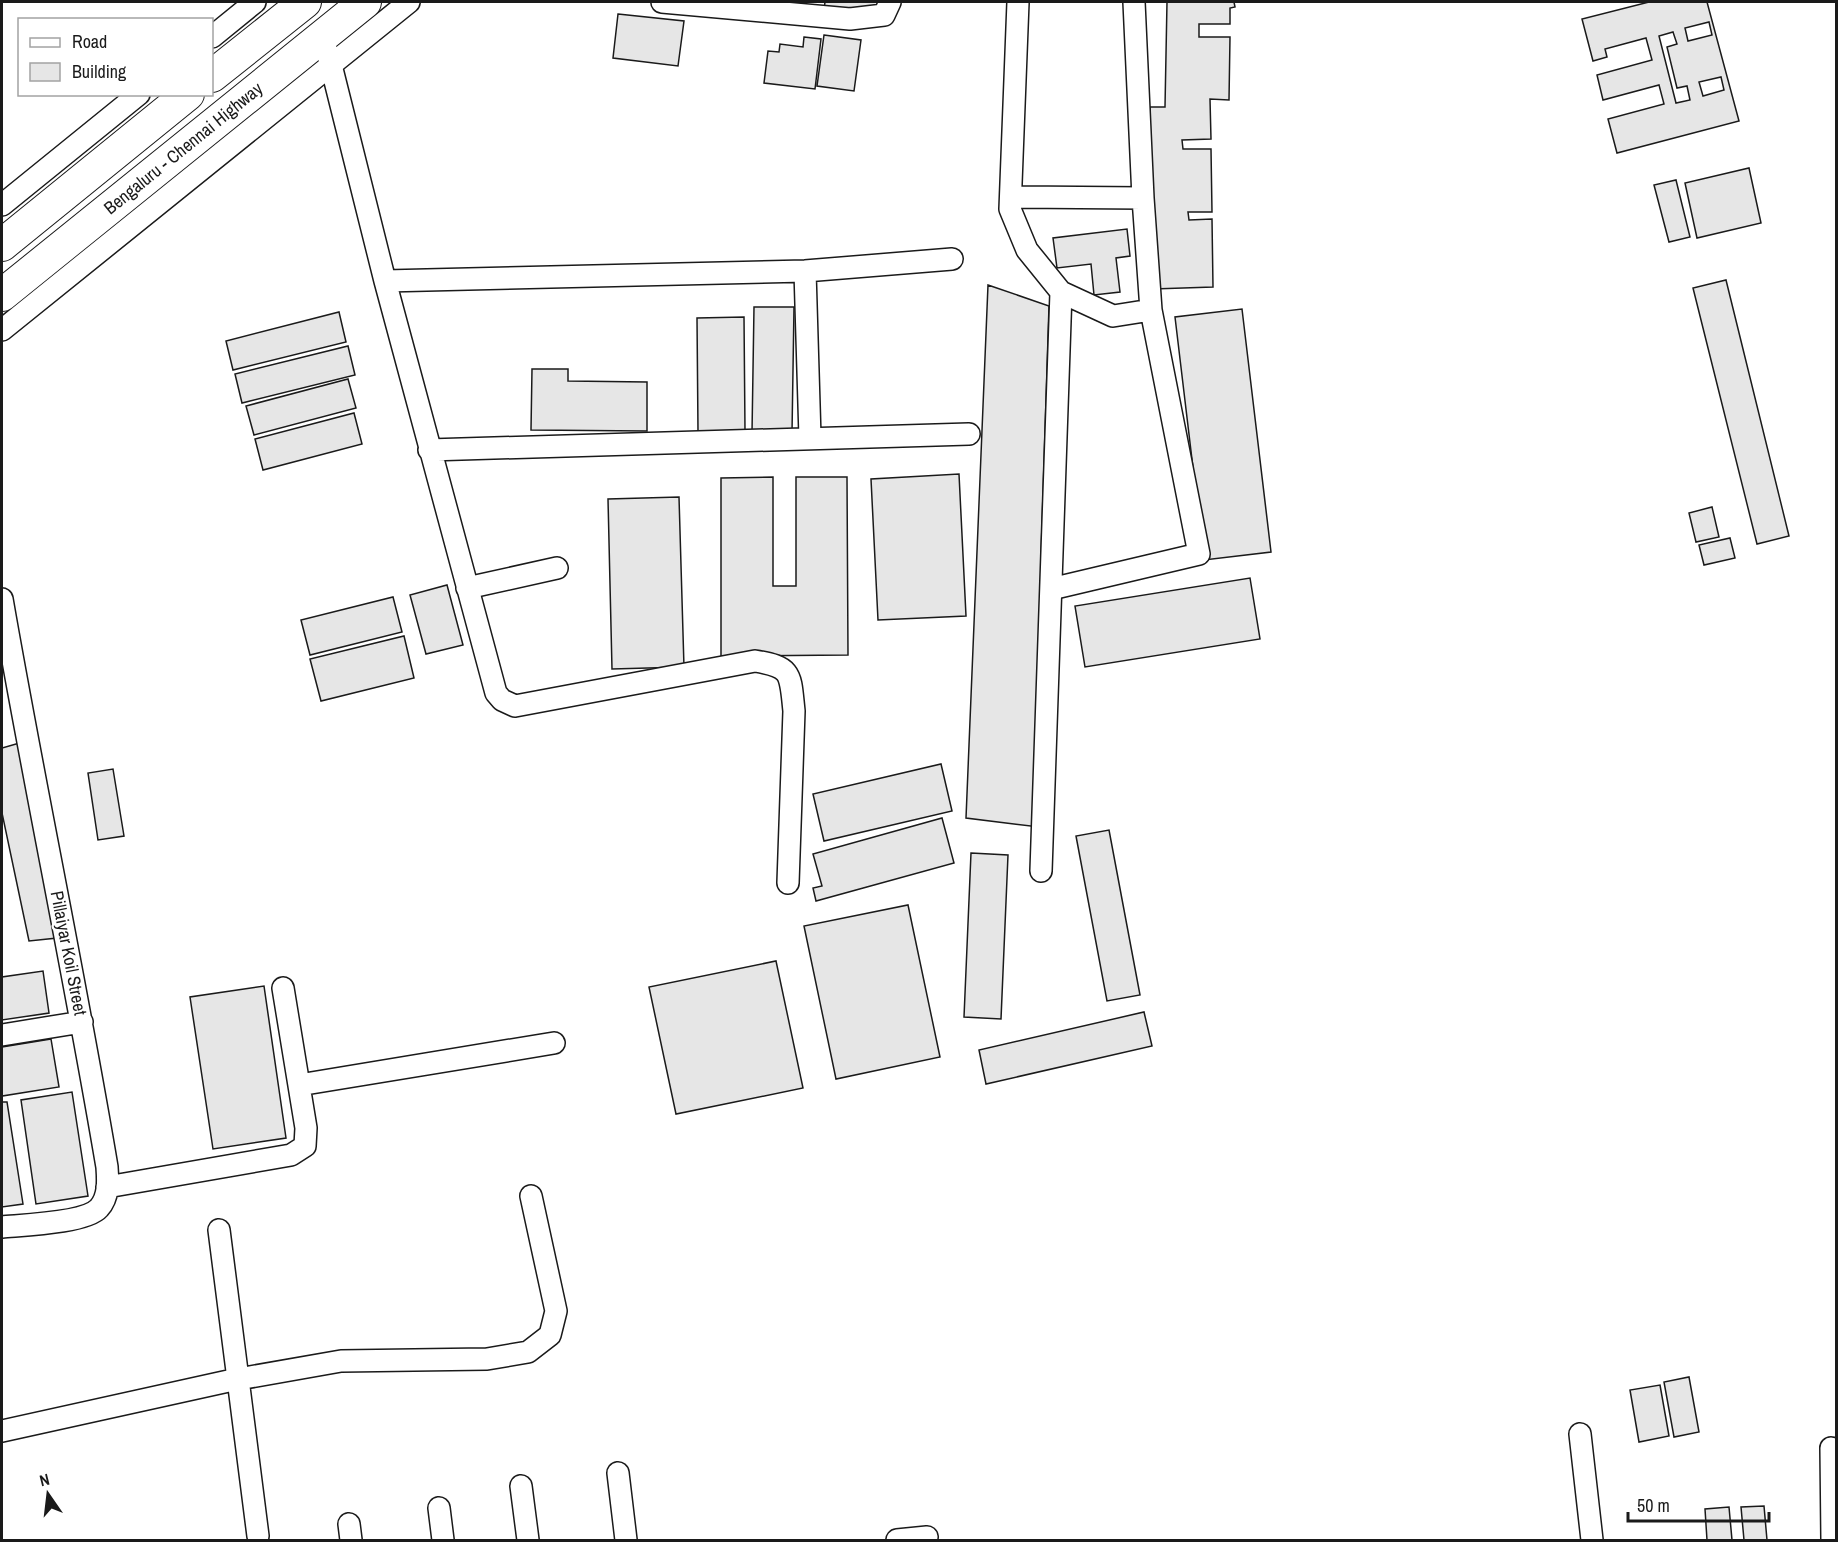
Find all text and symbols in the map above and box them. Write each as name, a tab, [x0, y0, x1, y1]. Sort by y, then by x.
legend	[18, 18, 213, 96]
text: Road	[72, 29, 107, 54]
text: Building	[72, 59, 127, 84]
street label: Bengaluru - Chennai Highway	[98, 76, 268, 220]
street label: Pillaiyar Koil Street	[45, 889, 93, 1017]
north arrow	[18, 1464, 78, 1524]
text: N	[37, 1468, 52, 1491]
scale bar	[1628, 1485, 1769, 1523]
text: 50 m	[1637, 1493, 1670, 1518]

